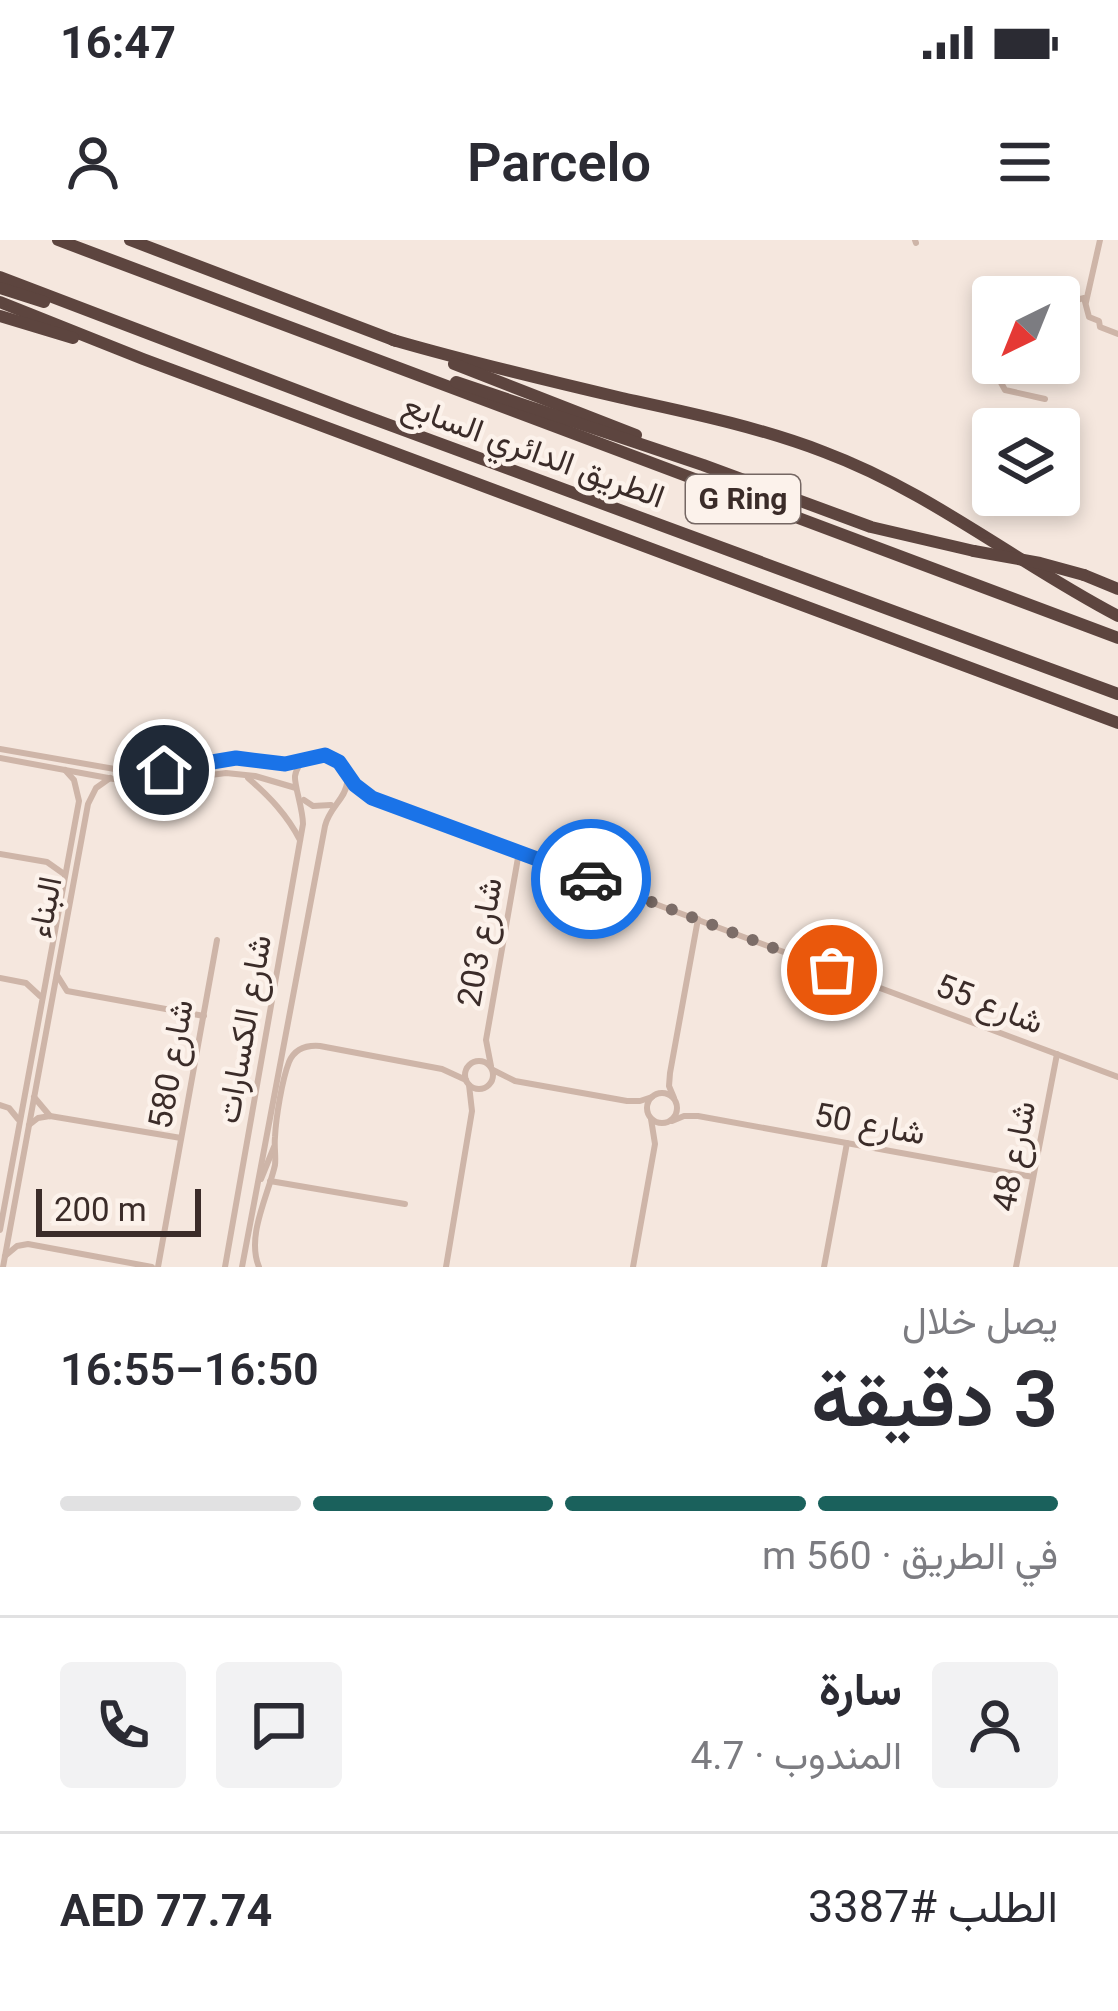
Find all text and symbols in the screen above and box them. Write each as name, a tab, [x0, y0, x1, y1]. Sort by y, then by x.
text: 16:47	[60, 16, 176, 69]
icon: person	[60, 129, 126, 195]
icon: menu	[992, 129, 1058, 195]
text: Parcelo	[467, 131, 651, 194]
north arrow	[972, 276, 1080, 384]
map controls	[972, 276, 1080, 516]
street label: الطريق الدائري السابع	[395, 385, 670, 523]
button: layers	[972, 408, 1080, 516]
road number: G Ring	[686, 475, 800, 523]
pin	[113, 719, 215, 821]
icon: home	[131, 737, 197, 803]
courier	[531, 819, 651, 939]
icon: car	[558, 846, 624, 912]
street label: البناء	[19, 873, 70, 941]
street label: شارع 203	[449, 875, 513, 1010]
pin	[781, 919, 883, 1021]
street label: شارع الكسارات	[208, 932, 282, 1127]
icon: bag	[799, 937, 865, 1003]
street label: شارع 55	[930, 965, 1049, 1044]
street label: شارع 580	[140, 997, 204, 1132]
street label: شارع 50	[811, 1095, 928, 1155]
street label: شارع 48	[984, 1098, 1046, 1215]
scale bar	[36, 1183, 201, 1236]
text: 200 m	[54, 1190, 147, 1229]
text: يصل خلال	[902, 1298, 1058, 1344]
text: 16:50–16:55	[60, 1343, 319, 1396]
text: 3 دقيقة	[811, 1354, 1058, 1445]
text: في الطريق · 560 m	[762, 1533, 1058, 1579]
button: phone	[60, 1662, 186, 1788]
button: chat	[216, 1662, 342, 1788]
button: person	[932, 1662, 1058, 1788]
text: سارة	[819, 1663, 902, 1716]
text: المندوب · 4.7	[690, 1733, 902, 1779]
text: الطلب #3387	[808, 1880, 1058, 1933]
text: AED 77.74	[60, 1884, 272, 1937]

